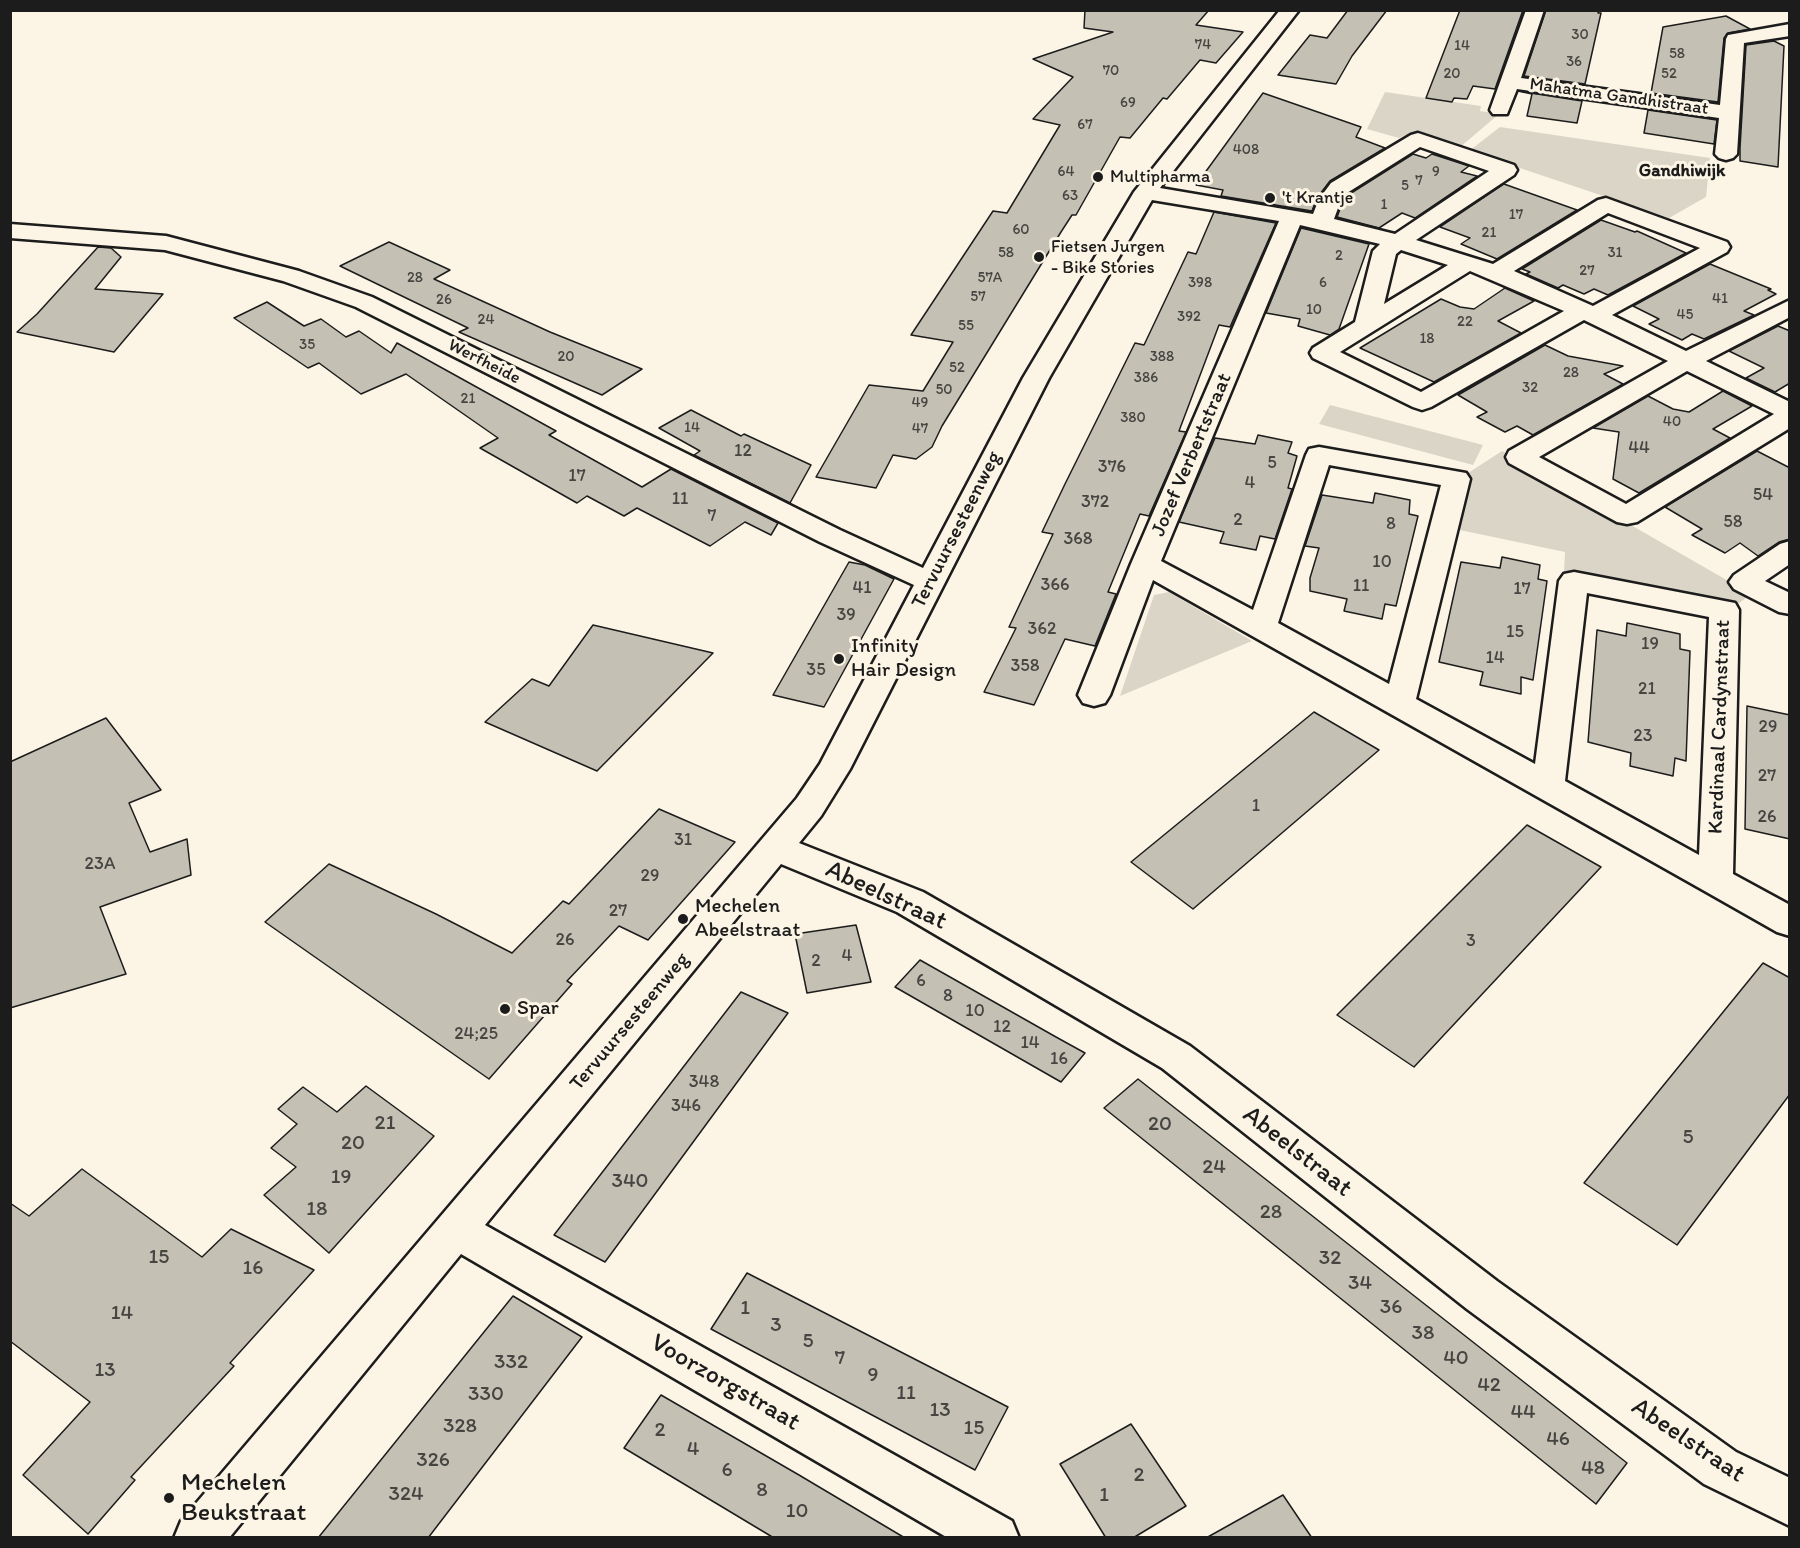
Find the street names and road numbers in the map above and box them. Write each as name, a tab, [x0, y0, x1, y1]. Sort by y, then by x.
street label: Mahatma Gandhistraat	[1528, 74, 1710, 120]
street label: Werfheide	[444, 335, 524, 389]
street label: Jozef Verbertstraat	[1146, 370, 1238, 540]
street label: Tervuursesteenweg	[907, 447, 1007, 613]
street label: Kardinaal Cardynstraat	[1704, 620, 1736, 834]
street label: Abeelstraat	[820, 854, 952, 938]
street label: Tervuursesteenweg	[565, 948, 695, 1096]
street label: Abeelstraat	[1236, 1100, 1358, 1204]
street label: Voorzorgstraat	[645, 1328, 805, 1438]
street label: Abeelstraat	[1625, 1392, 1751, 1490]

